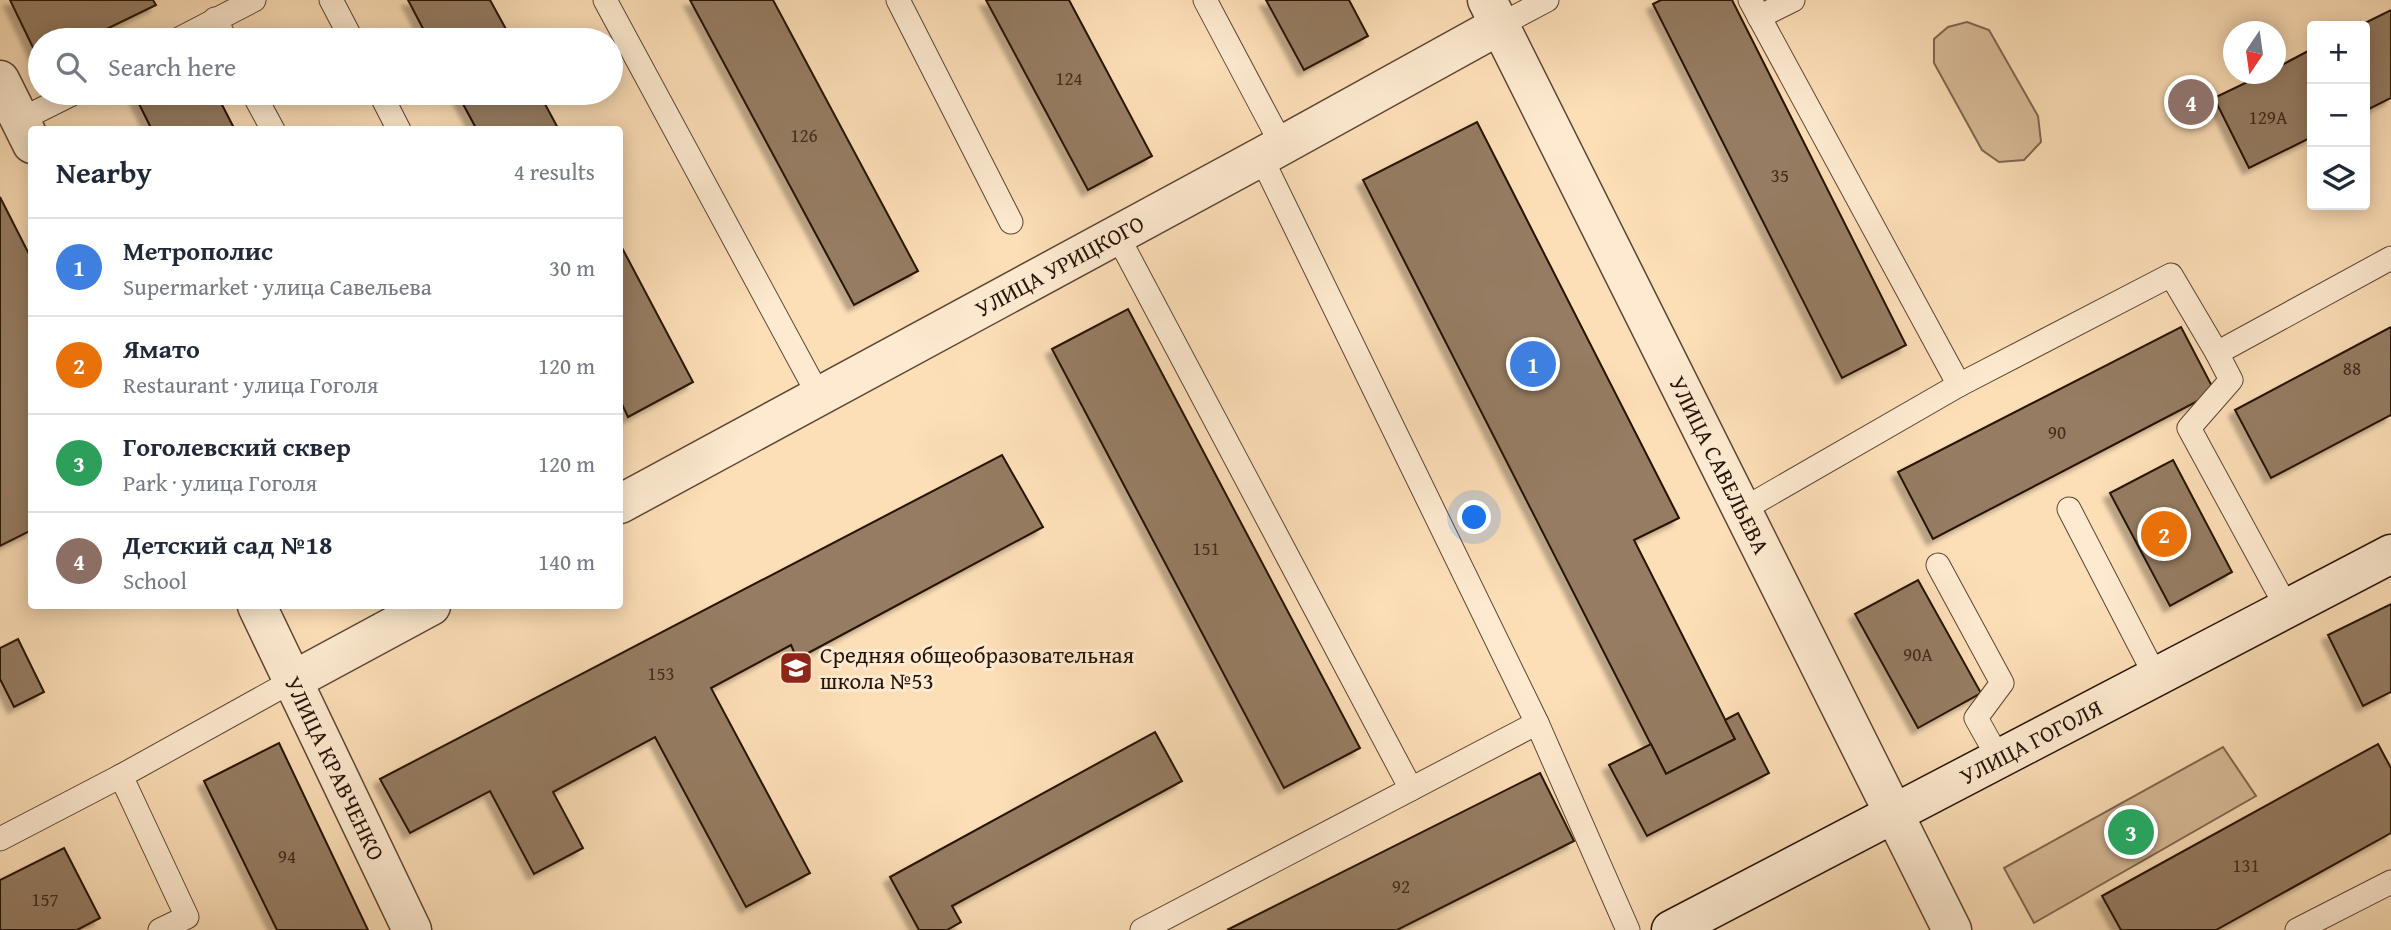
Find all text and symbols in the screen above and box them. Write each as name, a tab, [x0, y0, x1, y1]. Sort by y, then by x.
north arrow	[2223, 21, 2286, 84]
map controls	[2307, 21, 2370, 210]
button: +	[2307, 21, 2370, 84]
search box	[28, 28, 623, 105]
text: Search here	[108, 47, 236, 86]
icon: search	[52, 48, 90, 86]
house number: 124	[1055, 64, 1083, 92]
pin: 4	[2168, 76, 2214, 128]
button: −	[2307, 84, 2370, 147]
house number: 129А	[2249, 103, 2288, 131]
house number: 126	[790, 121, 818, 149]
button: layers	[2307, 147, 2370, 210]
text: Nearby	[56, 150, 152, 194]
text: 4 results	[514, 155, 595, 188]
house number: 35	[1771, 161, 1789, 189]
street label: УЛИЦА УРИЦКОГО	[969, 206, 1150, 325]
text: Метрополис	[123, 231, 273, 270]
text: 1	[73, 251, 85, 284]
text: 30 m	[549, 251, 595, 284]
text: Supermarket · улица Савельева	[123, 270, 432, 303]
text: Ямато	[123, 329, 200, 368]
pin: 1	[1510, 338, 1556, 390]
text: 2	[73, 349, 85, 382]
text: 120 m	[538, 349, 595, 382]
house number: 88	[2343, 354, 2361, 382]
text: Restaurant · улица Гоголя	[123, 368, 379, 401]
street label: УЛИЦА САВЕЛЬЕВА	[1662, 370, 1778, 560]
house number: 90	[2048, 418, 2066, 446]
text: Гоголевский сквер	[123, 427, 351, 466]
text: 3	[73, 447, 85, 480]
text: 120 m	[538, 447, 595, 480]
text: Park · улица Гоголя	[123, 466, 317, 499]
your location	[1457, 500, 1491, 534]
pin: 2	[2141, 508, 2187, 560]
text: Детский сад №18	[123, 525, 333, 564]
house number: 151	[1192, 534, 1220, 562]
text: 4	[73, 545, 85, 578]
text: 140 m	[538, 545, 595, 578]
text: School	[123, 564, 187, 597]
place label: Средняя общеобразовательная школа №53	[820, 638, 1134, 697]
house number: 90А	[1903, 640, 1933, 668]
school or university icon: Средняя общеобразовательная школа №53	[777, 649, 815, 687]
house number: 153	[647, 659, 675, 687]
street label: УЛИЦА КРАВЧЕНКО	[277, 671, 393, 866]
street label: УЛИЦА ГОГОЛЯ	[1954, 691, 2108, 792]
pin: 3	[2108, 806, 2154, 858]
house number: 94	[278, 842, 296, 870]
house number: 131	[2232, 851, 2260, 879]
house number: 92	[1392, 872, 1410, 900]
house number: 157	[31, 885, 59, 913]

